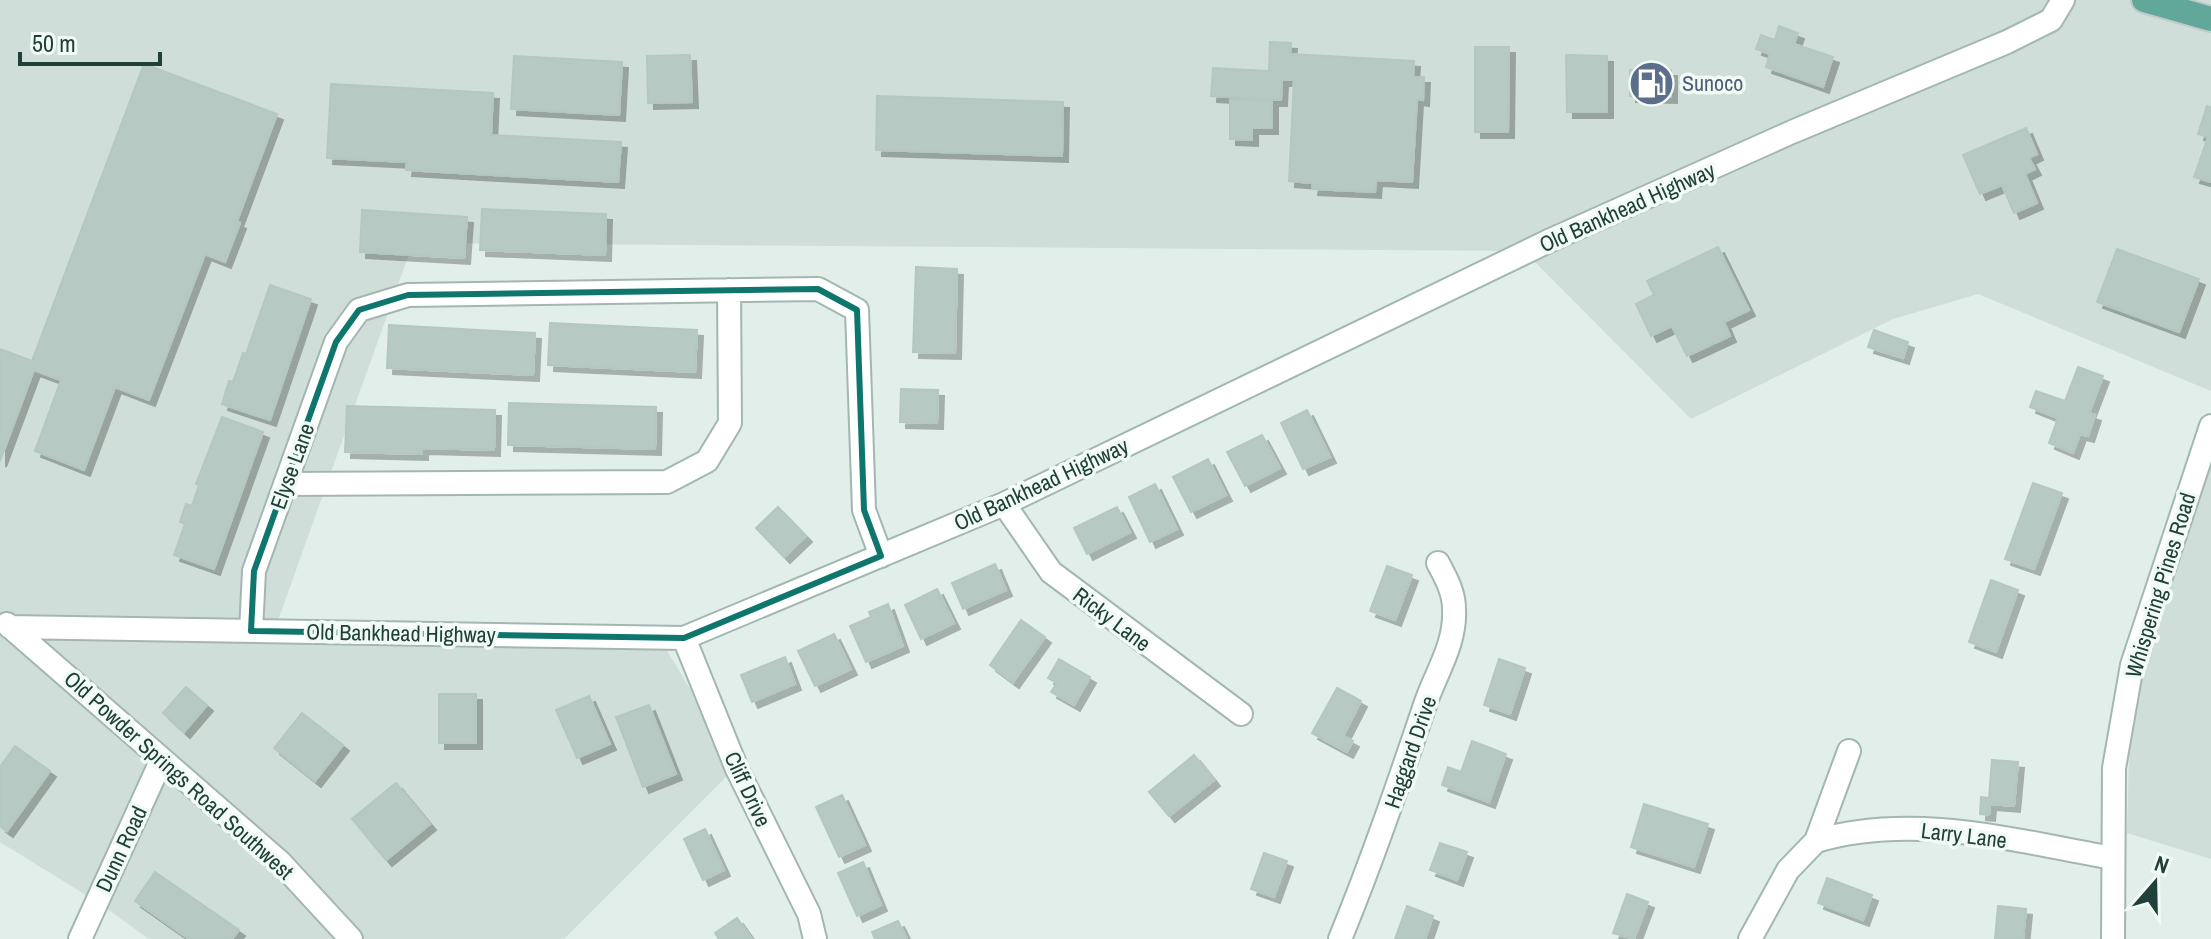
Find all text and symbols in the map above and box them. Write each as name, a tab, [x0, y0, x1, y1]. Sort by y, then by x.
scale bar	[20, 16, 160, 66]
text: 50 m	[32, 27, 76, 59]
fuel station icon: Sunoco	[1627, 59, 1675, 107]
place label: Sunoco	[1682, 68, 1743, 98]
street label: Old Bankhead Highway	[1534, 155, 1720, 259]
street label: Elyse Lane	[263, 419, 321, 513]
street label: Old Bankhead Highway	[949, 430, 1133, 538]
street label: Whispering Pines Road	[2118, 489, 2202, 681]
street label: Ricky Lane	[1067, 580, 1157, 658]
street label: Old Bankhead Highway	[306, 616, 496, 650]
street label: Old Powder Springs Road Southwest	[58, 664, 300, 886]
street label: Haggard Drive	[1377, 692, 1443, 812]
street label: Cliff Drive	[718, 746, 778, 832]
street label: Dunn Road	[88, 801, 154, 897]
street label: Larry Lane	[1919, 815, 2009, 855]
north arrow	[2115, 843, 2195, 923]
text: N	[2151, 848, 2173, 881]

